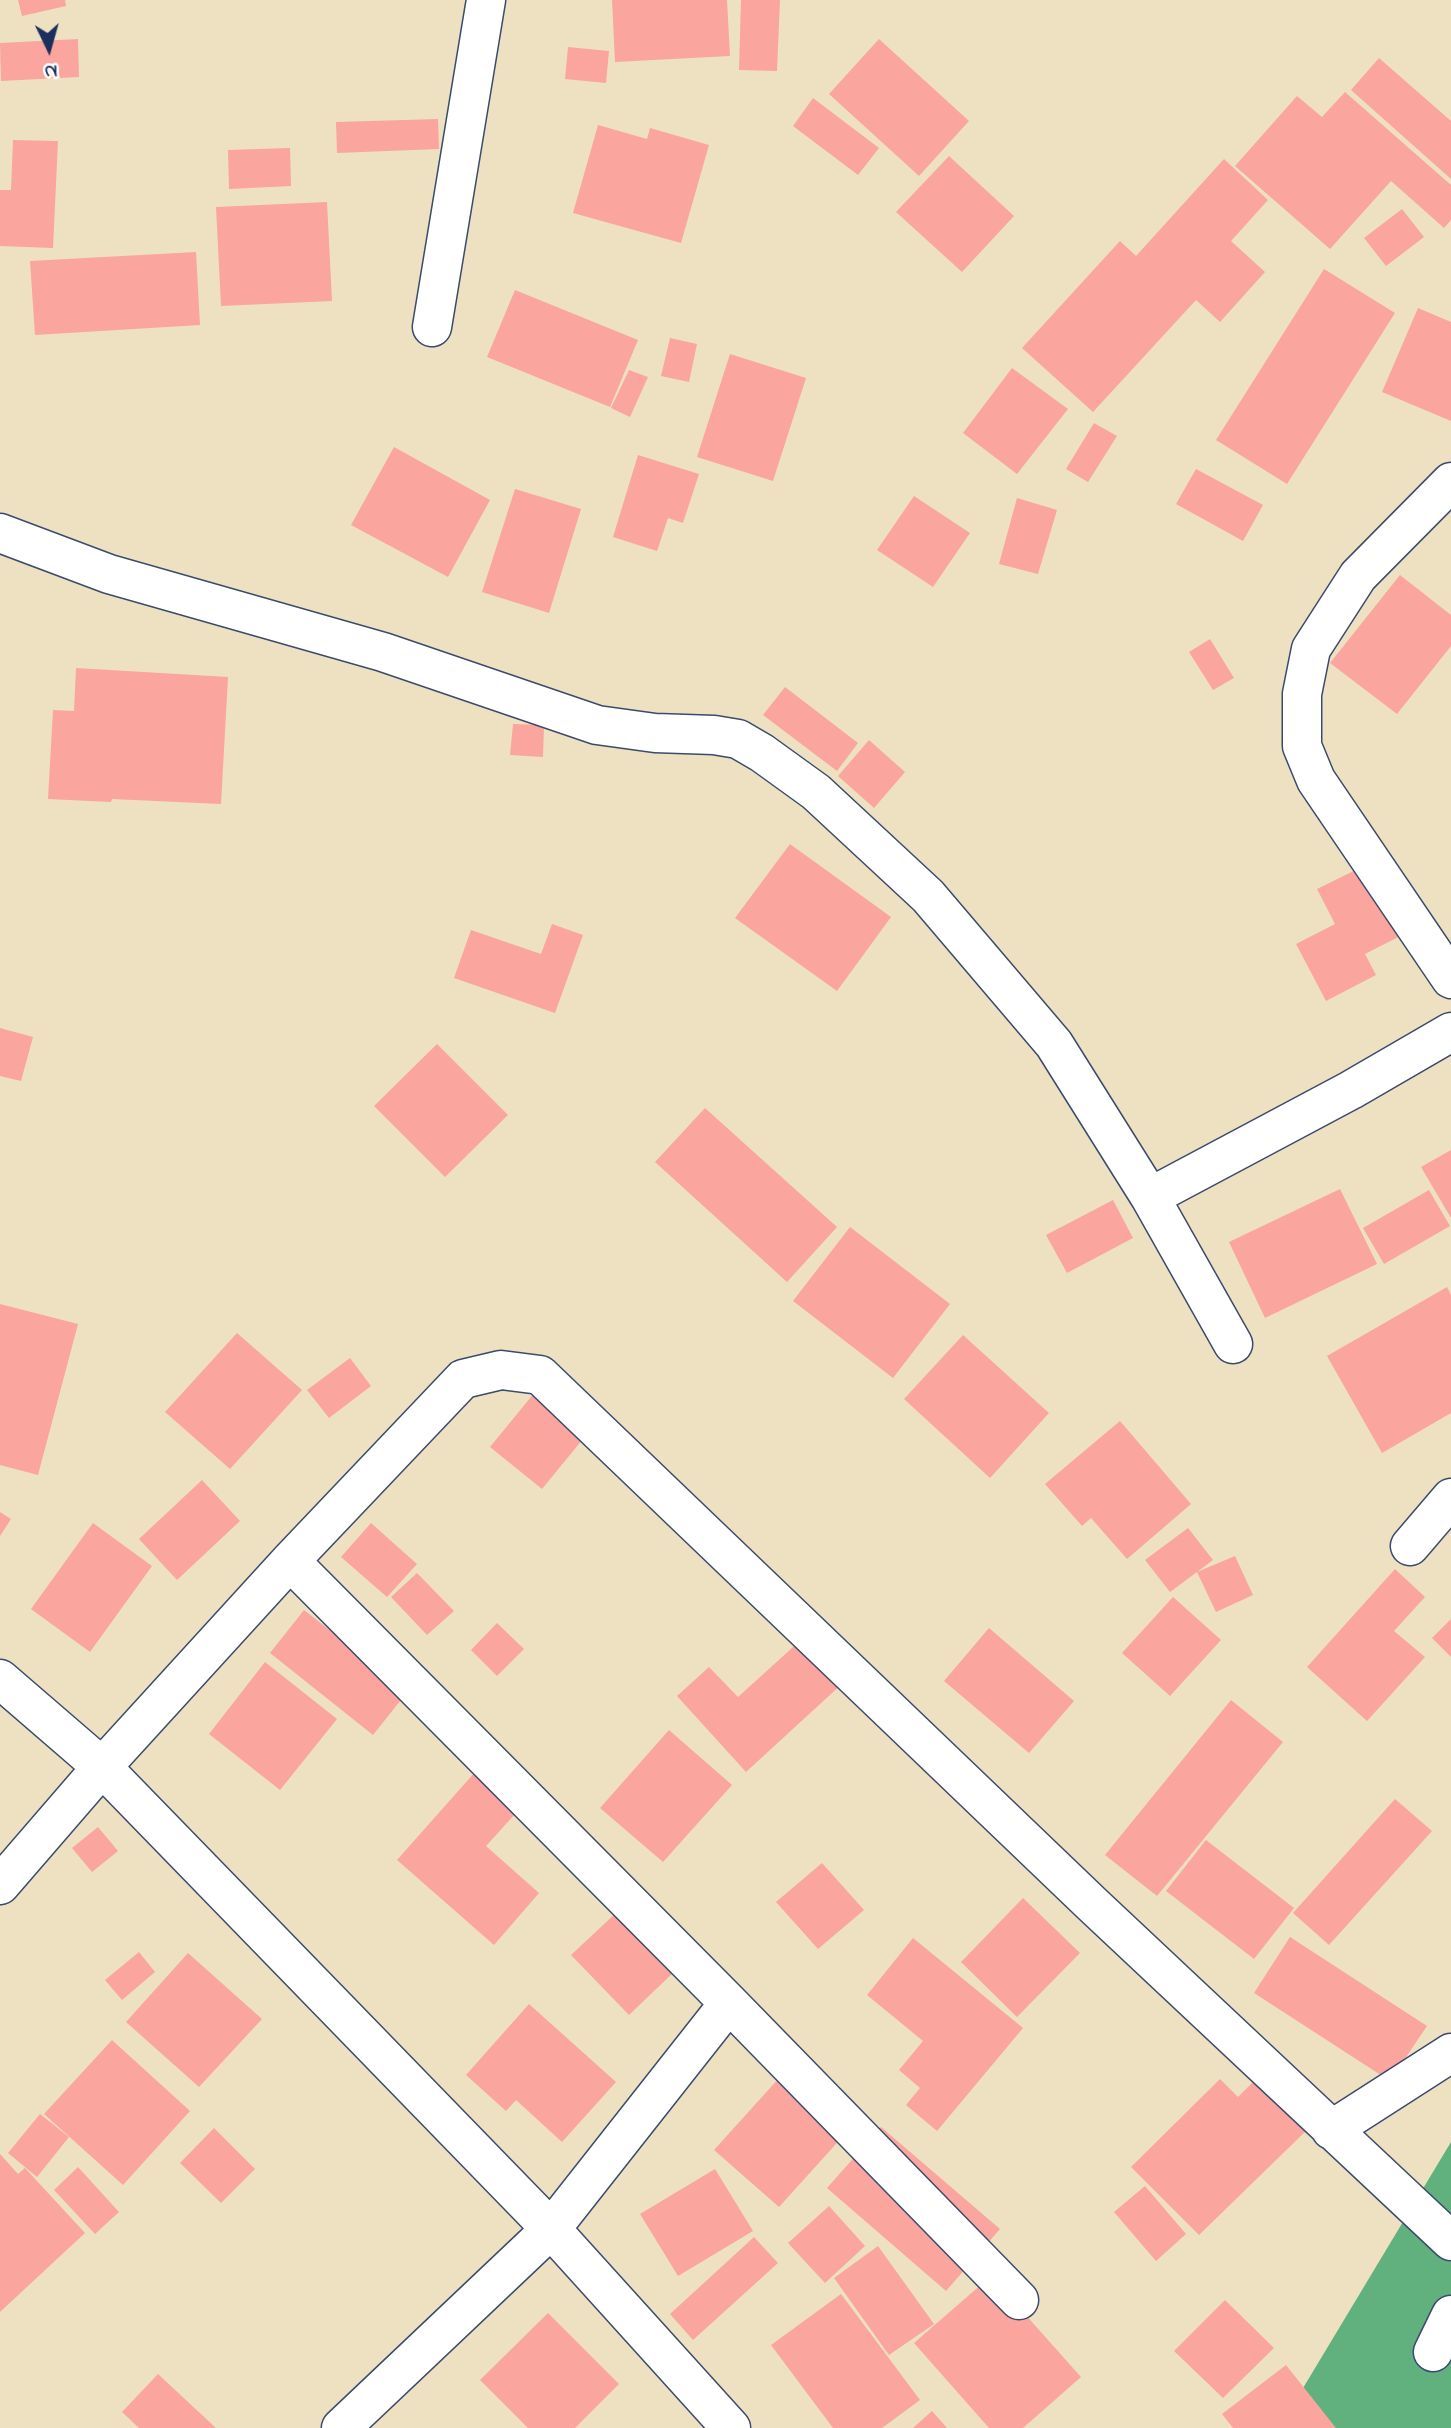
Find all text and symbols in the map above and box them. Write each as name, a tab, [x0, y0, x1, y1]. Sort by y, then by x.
north arrow	[14, 14, 84, 84]
text: N	[43, 56, 58, 84]

